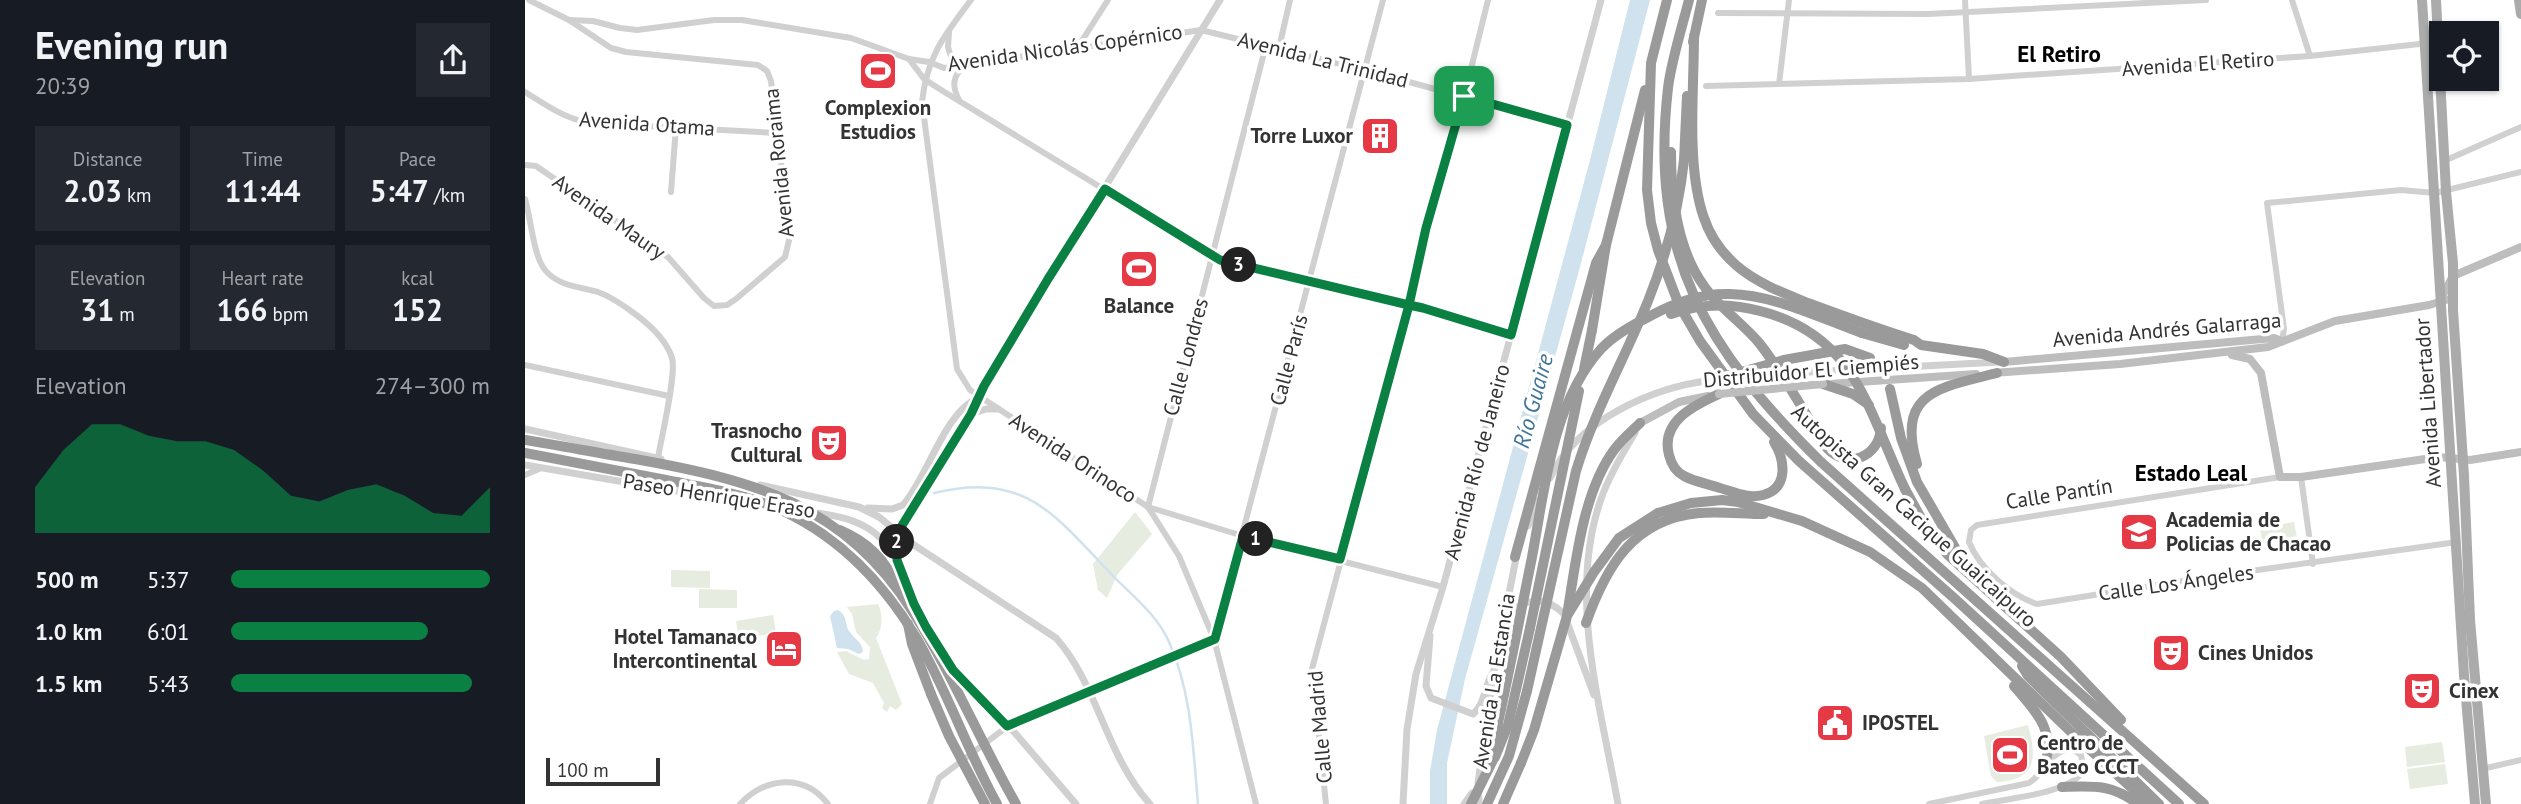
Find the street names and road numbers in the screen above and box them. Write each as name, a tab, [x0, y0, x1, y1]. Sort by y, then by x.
street label: Avenida Nicolás Copérnico	[946, 18, 1184, 77]
street label: Avenida La Trinidad	[1235, 25, 1411, 94]
street label: Avenida El Retiro	[2121, 45, 2275, 82]
street label: Avenida Roraima	[757, 87, 800, 239]
street label: Avenida Otama	[578, 105, 716, 142]
street label: Avenida Maury	[548, 168, 671, 266]
street label: Calle Londres	[1157, 295, 1214, 419]
street label: Avenida Andrés Galarraga	[2052, 306, 2282, 353]
street label: Calle París	[1263, 311, 1314, 409]
street label: Avenida Libertador	[2408, 317, 2447, 489]
street label: Distribuidor El Ciempiés	[1702, 348, 1920, 393]
street label: Avenida Río de Janeiro	[1437, 361, 1516, 563]
street label: Autopista Gran Cacique Guaicaipuro	[1786, 398, 2043, 633]
street label: Avenida Orinoco	[1004, 406, 1142, 509]
street label: Paseo Henrique Eraso	[621, 467, 817, 524]
street label: Calle Pantín	[2004, 472, 2114, 515]
street label: Calle Los Ángeles	[2097, 558, 2255, 607]
street label: Avenida La Estancia	[1466, 591, 1521, 771]
street label: Calle Madrid	[1301, 670, 1338, 784]

